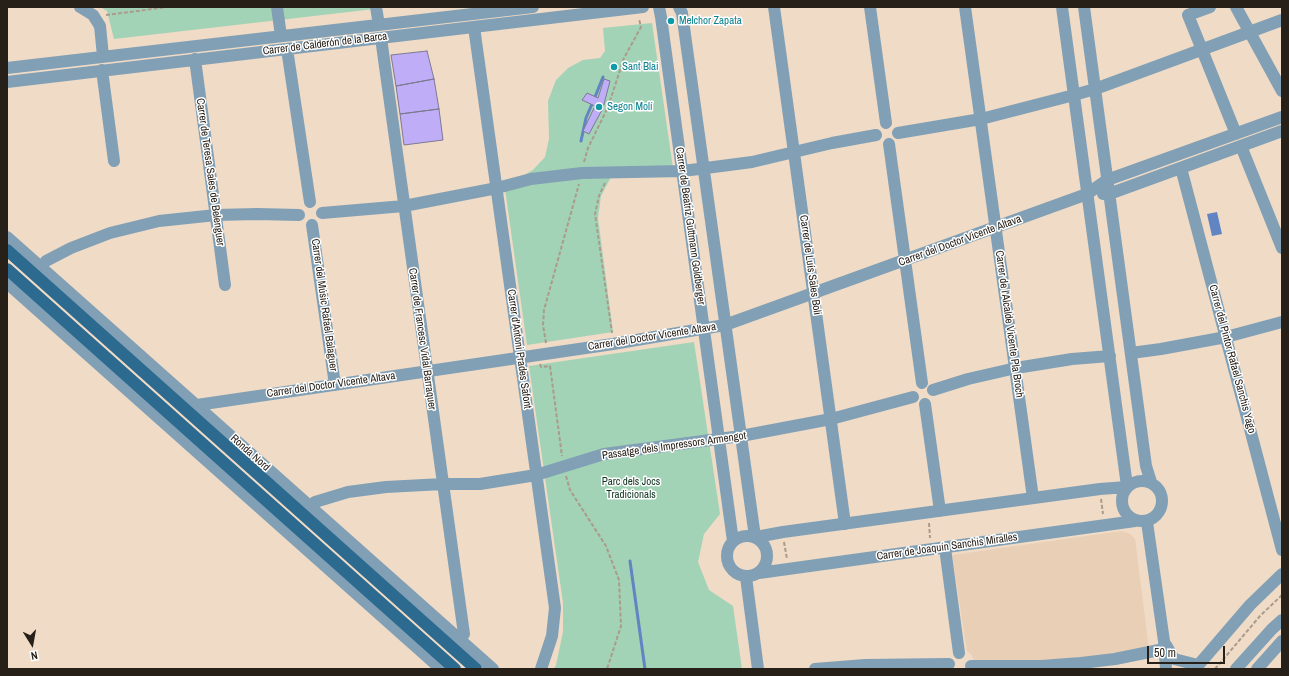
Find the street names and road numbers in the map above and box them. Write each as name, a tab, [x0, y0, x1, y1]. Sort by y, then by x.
street label: Carrer de Calderón de la Barca	[262, 30, 388, 58]
street label: Carrer de Teresa Sales de Belenguer	[193, 97, 227, 247]
street label: Carrer de Beatriz Guttmann Goldberger	[672, 146, 708, 306]
street label: Carrer del Doctor Vicente Altava	[897, 213, 1023, 269]
street label: Carrer de Luís Sales Boli	[796, 214, 824, 316]
street label: Carrer del Músic Rafael Balaguer	[308, 238, 340, 372]
street label: Carrer de l'Alcalde Vicente Pla Broch	[992, 250, 1026, 398]
street label: Carrer de Francesc Vidal Barraquer	[405, 267, 439, 411]
street label: Carrer del Pintor Rafael Sanchis Yago	[1206, 283, 1258, 435]
street label: Carrer d'Antoni Prades Safont	[504, 288, 534, 410]
street label: Carrer del Doctor Vicente Altava	[587, 320, 717, 354]
street label: Carrer del Doctor Vicente Altava	[266, 369, 396, 401]
street label: Passatge dels Impressors Armengot	[601, 429, 747, 463]
street label: Ronda Nord	[228, 432, 272, 474]
street label: Carrer de Joaquín Sanchis Miralles	[876, 531, 1018, 563]

